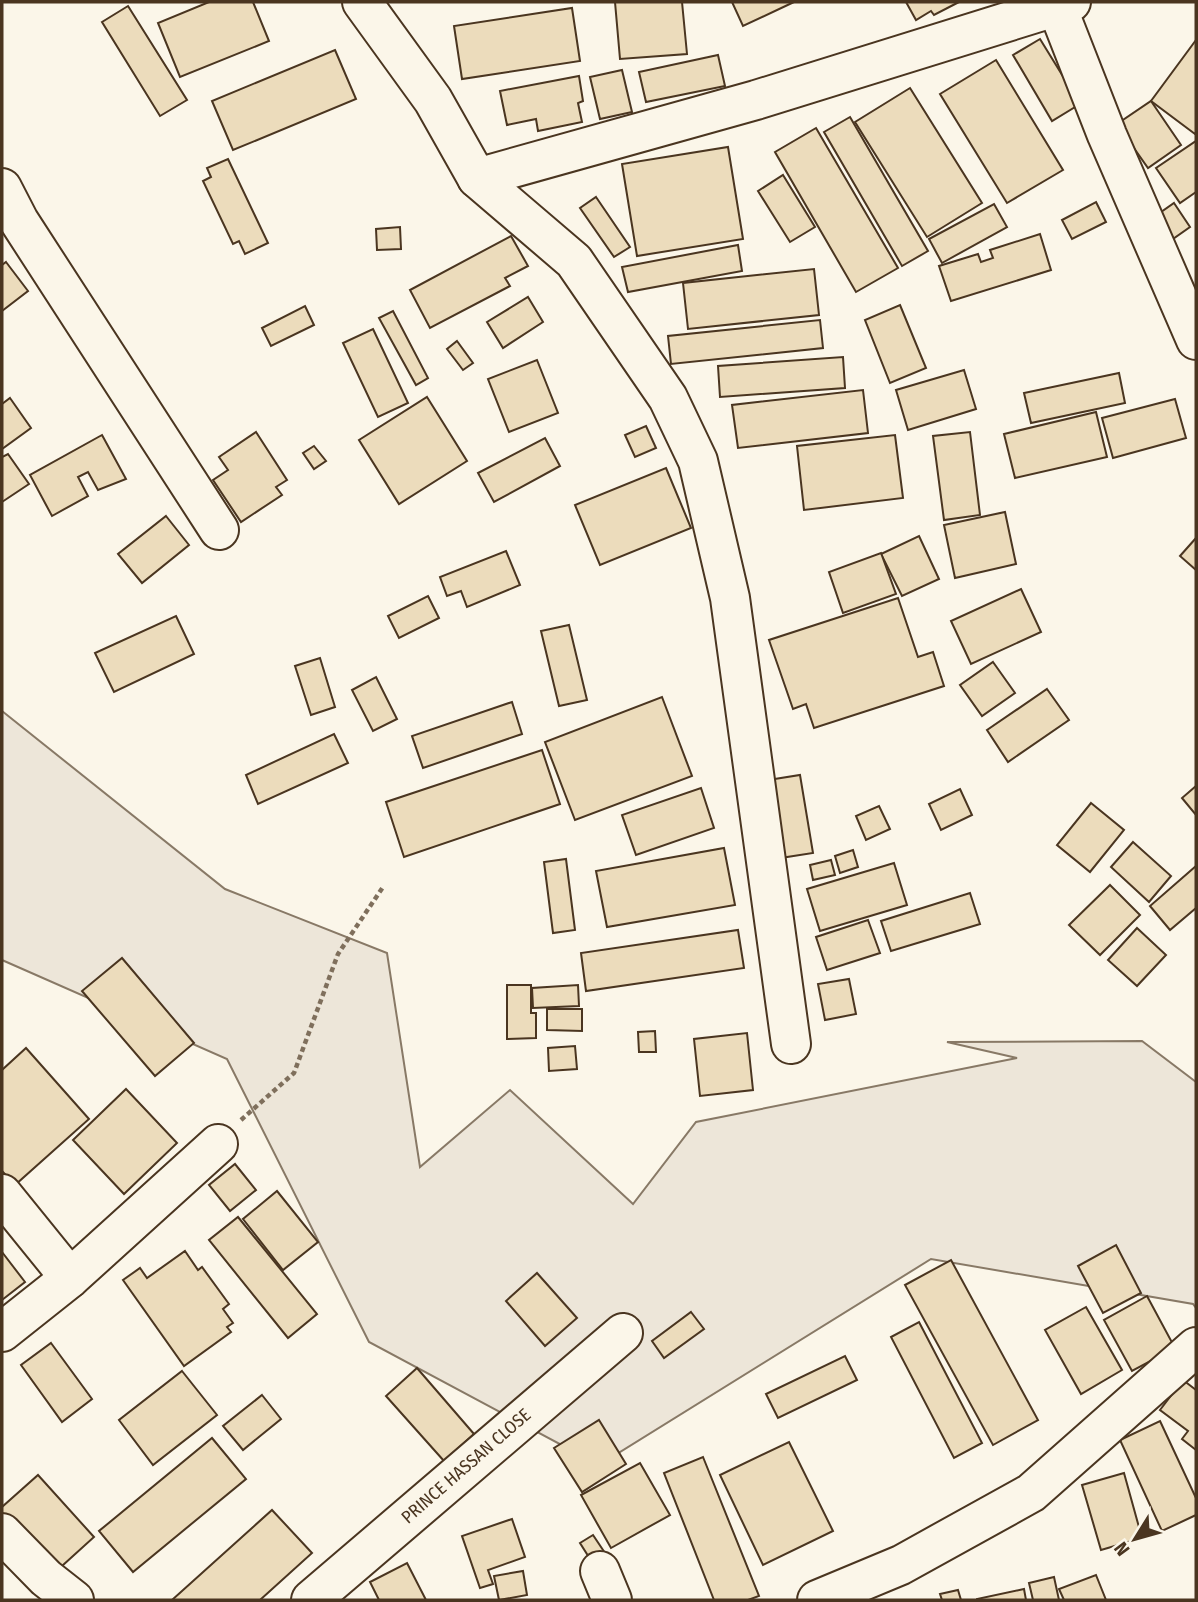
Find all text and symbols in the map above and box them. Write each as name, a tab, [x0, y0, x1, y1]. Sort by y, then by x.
street label: PRINCE HASSAN CLOSE	[397, 1404, 535, 1528]
north arrow	[1100, 1504, 1170, 1574]
text: N	[1109, 1537, 1134, 1560]

